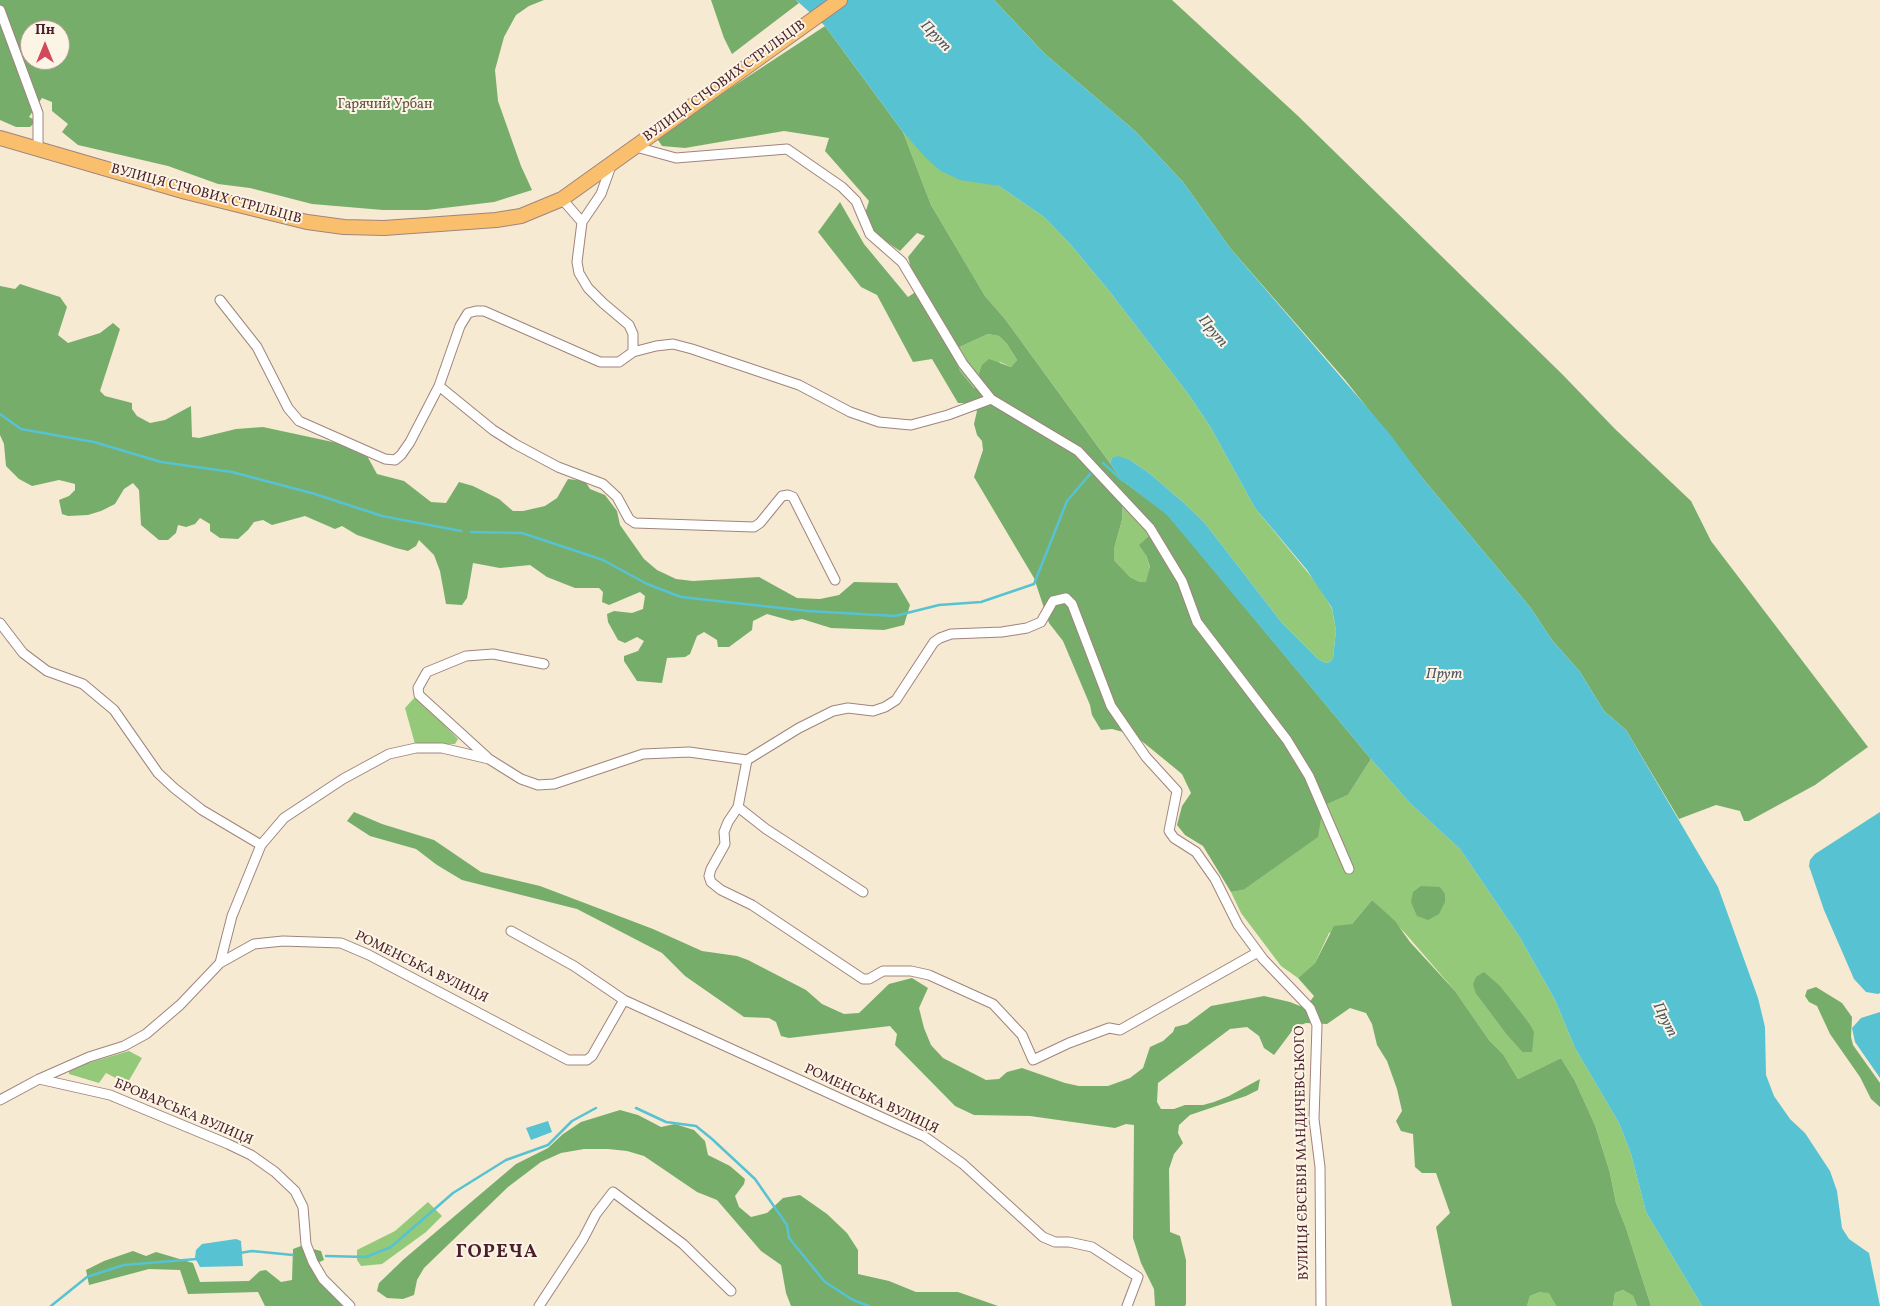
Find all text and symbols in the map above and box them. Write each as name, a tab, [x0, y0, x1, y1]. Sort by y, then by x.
street label: ВУЛИЦЯ СІЧОВИХ СТРІЛЬЦІВ	[641, 17, 809, 147]
water label: Прут	[916, 18, 954, 56]
north arrow	[20, 20, 70, 70]
text: Пн	[35, 21, 55, 40]
park label: Гарячий Урбан	[337, 97, 433, 113]
street label: ВУЛИЦЯ СІЧОВИХ СТРІЛЬЦІВ	[109, 161, 303, 229]
water label: Прут	[1193, 312, 1231, 352]
water label: Прут	[1426, 666, 1462, 684]
street label: РОМЕНСЬКА ВУЛИЦЯ	[352, 928, 490, 1008]
water label: Прут	[1648, 1000, 1680, 1040]
street label: ВУЛИЦЯ ЄВСЕВІЯ МАНДИЧЕВСЬКОГО	[1292, 1025, 1314, 1281]
street label: РОМЕНСЬКА ВУЛИЦЯ	[801, 1061, 941, 1139]
street label: БРОВАРСЬКА ВУЛИЦЯ	[111, 1076, 255, 1150]
district label: ГОРЕЧА	[455, 1243, 539, 1265]

